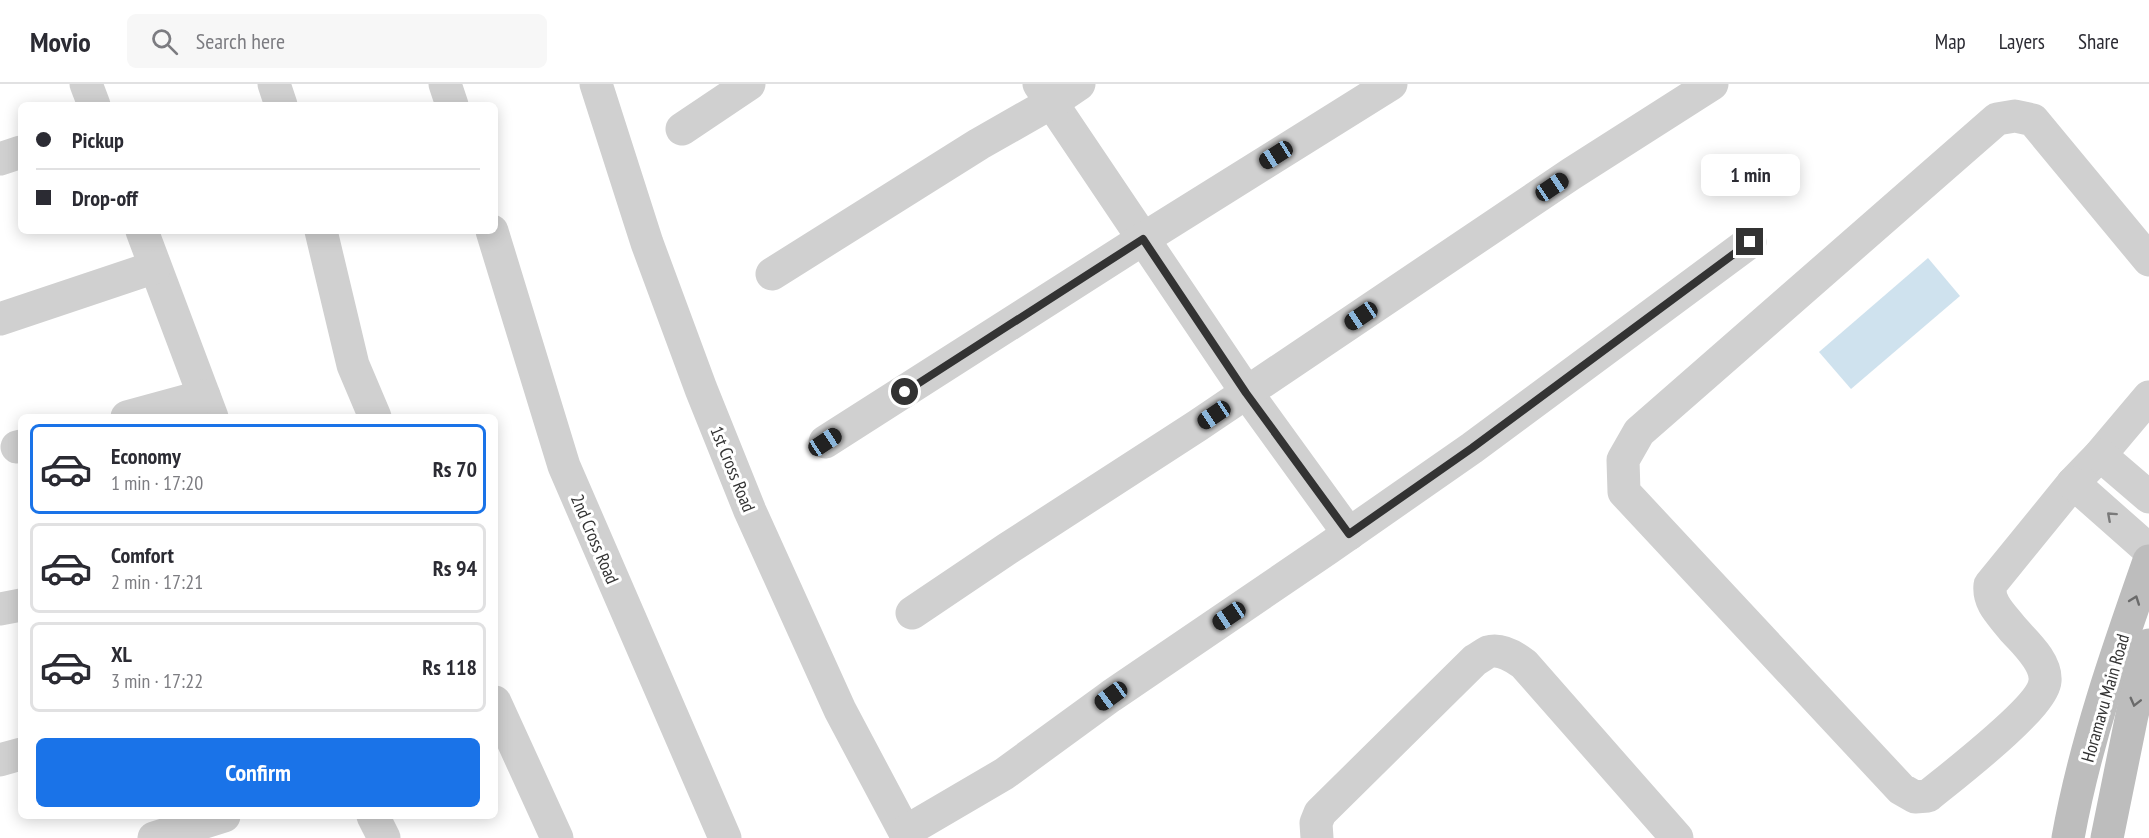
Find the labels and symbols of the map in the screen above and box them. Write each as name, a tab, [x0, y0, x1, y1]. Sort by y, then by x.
car	[1256, 138, 1296, 172]
callout: 1 min	[1700, 155, 1800, 197]
car	[1532, 169, 1572, 205]
route end	[1736, 228, 1763, 255]
car	[1341, 298, 1381, 334]
route start	[891, 378, 918, 405]
car	[1194, 397, 1234, 433]
street label: 1st Cross Road	[705, 423, 761, 515]
car	[805, 425, 845, 459]
street label: 2nd Cross Road	[566, 491, 624, 587]
one-way arrow	[2107, 512, 2118, 523]
one-way arrow	[2128, 595, 2141, 606]
car	[1209, 598, 1249, 634]
street label: Horamavu Main Road	[2076, 631, 2134, 765]
car	[1091, 678, 1131, 714]
one-way arrow	[2129, 697, 2142, 707]

